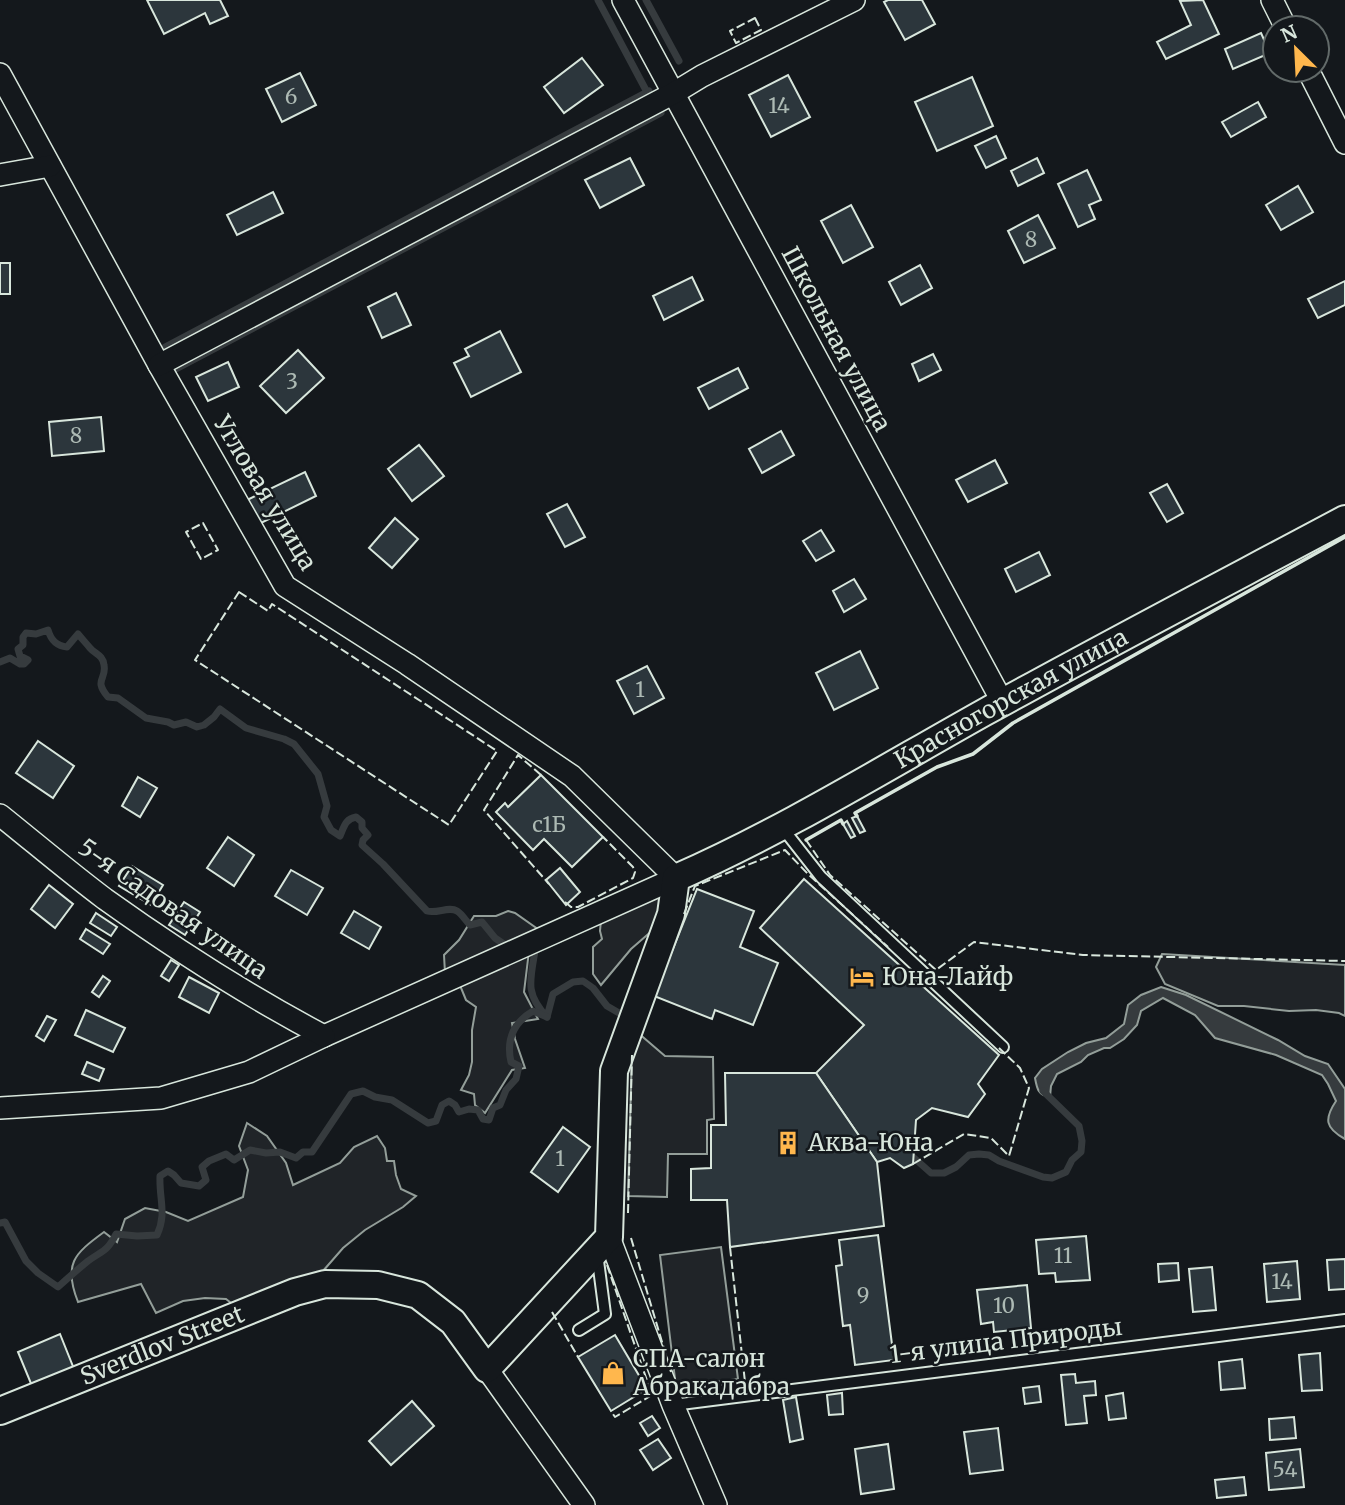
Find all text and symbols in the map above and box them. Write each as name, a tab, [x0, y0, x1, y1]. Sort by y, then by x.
north arrow	[1261, 14, 1331, 84]
text: N	[1277, 19, 1301, 47]
house number: 6	[285, 83, 297, 110]
house number: 14	[768, 92, 790, 119]
house number: 8	[1025, 226, 1037, 253]
street label: Школьная улица	[775, 241, 898, 437]
house number: 3	[286, 368, 298, 395]
street label: Угловая улица	[207, 409, 324, 576]
house number: 8	[70, 422, 82, 449]
street label: Красногорская улица	[889, 621, 1133, 775]
house number: 1	[635, 676, 645, 703]
house number: с1Б	[532, 811, 566, 838]
street label: 5-я Садовая улица	[73, 832, 274, 986]
place label: Юна-Лайф	[882, 961, 1013, 992]
hotel icon: Юна-Лайф	[848, 963, 876, 991]
place label: Аква-Юна	[807, 1127, 933, 1158]
building icon: Аква-Юна	[774, 1129, 802, 1157]
house number: 1	[555, 1145, 565, 1172]
house number: 11	[1054, 1242, 1072, 1269]
house number: 14	[1271, 1268, 1293, 1295]
house number: 9	[857, 1282, 869, 1309]
house number: 10	[993, 1292, 1015, 1319]
street label: Sverdlov Street	[76, 1298, 249, 1392]
street label: 1-я улица Природы	[888, 1311, 1124, 1370]
place label: СПА-салон Абракадабра	[632, 1343, 790, 1402]
shop icon: СПА-салон Абракадабра	[599, 1359, 627, 1387]
house number: 54	[1273, 1456, 1297, 1483]

